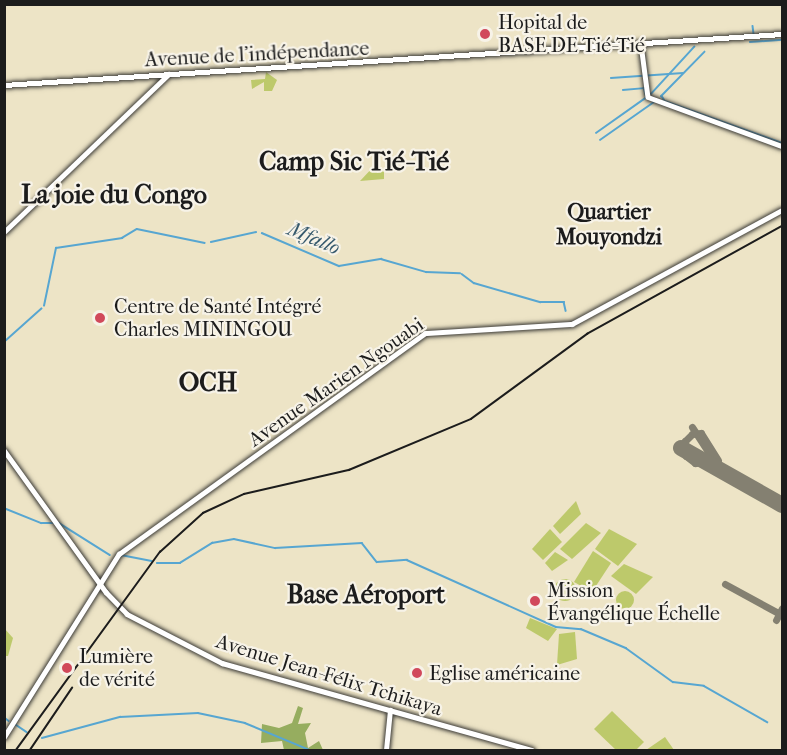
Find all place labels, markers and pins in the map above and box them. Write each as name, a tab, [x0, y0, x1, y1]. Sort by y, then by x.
place label: Hopital de BASE DE Tié-Tié	[498, 11, 645, 58]
marker: Hopital de BASE DE Tié-Tié	[476, 25, 494, 43]
place label: Centre de Santé Intégré Charles MININGOU	[114, 294, 321, 341]
marker: Centre de Santé Intégré Charles MININGOU	[91, 309, 109, 327]
place label: Mission Évangélique Échelle	[547, 578, 720, 625]
marker: Mission Évangélique Échelle	[528, 594, 542, 608]
place label: Lumière de vérité	[79, 644, 155, 691]
marker: Lumière de vérité	[60, 661, 74, 675]
place label: Eglise américaine	[429, 661, 580, 685]
marker: Eglise américaine	[410, 666, 424, 680]

